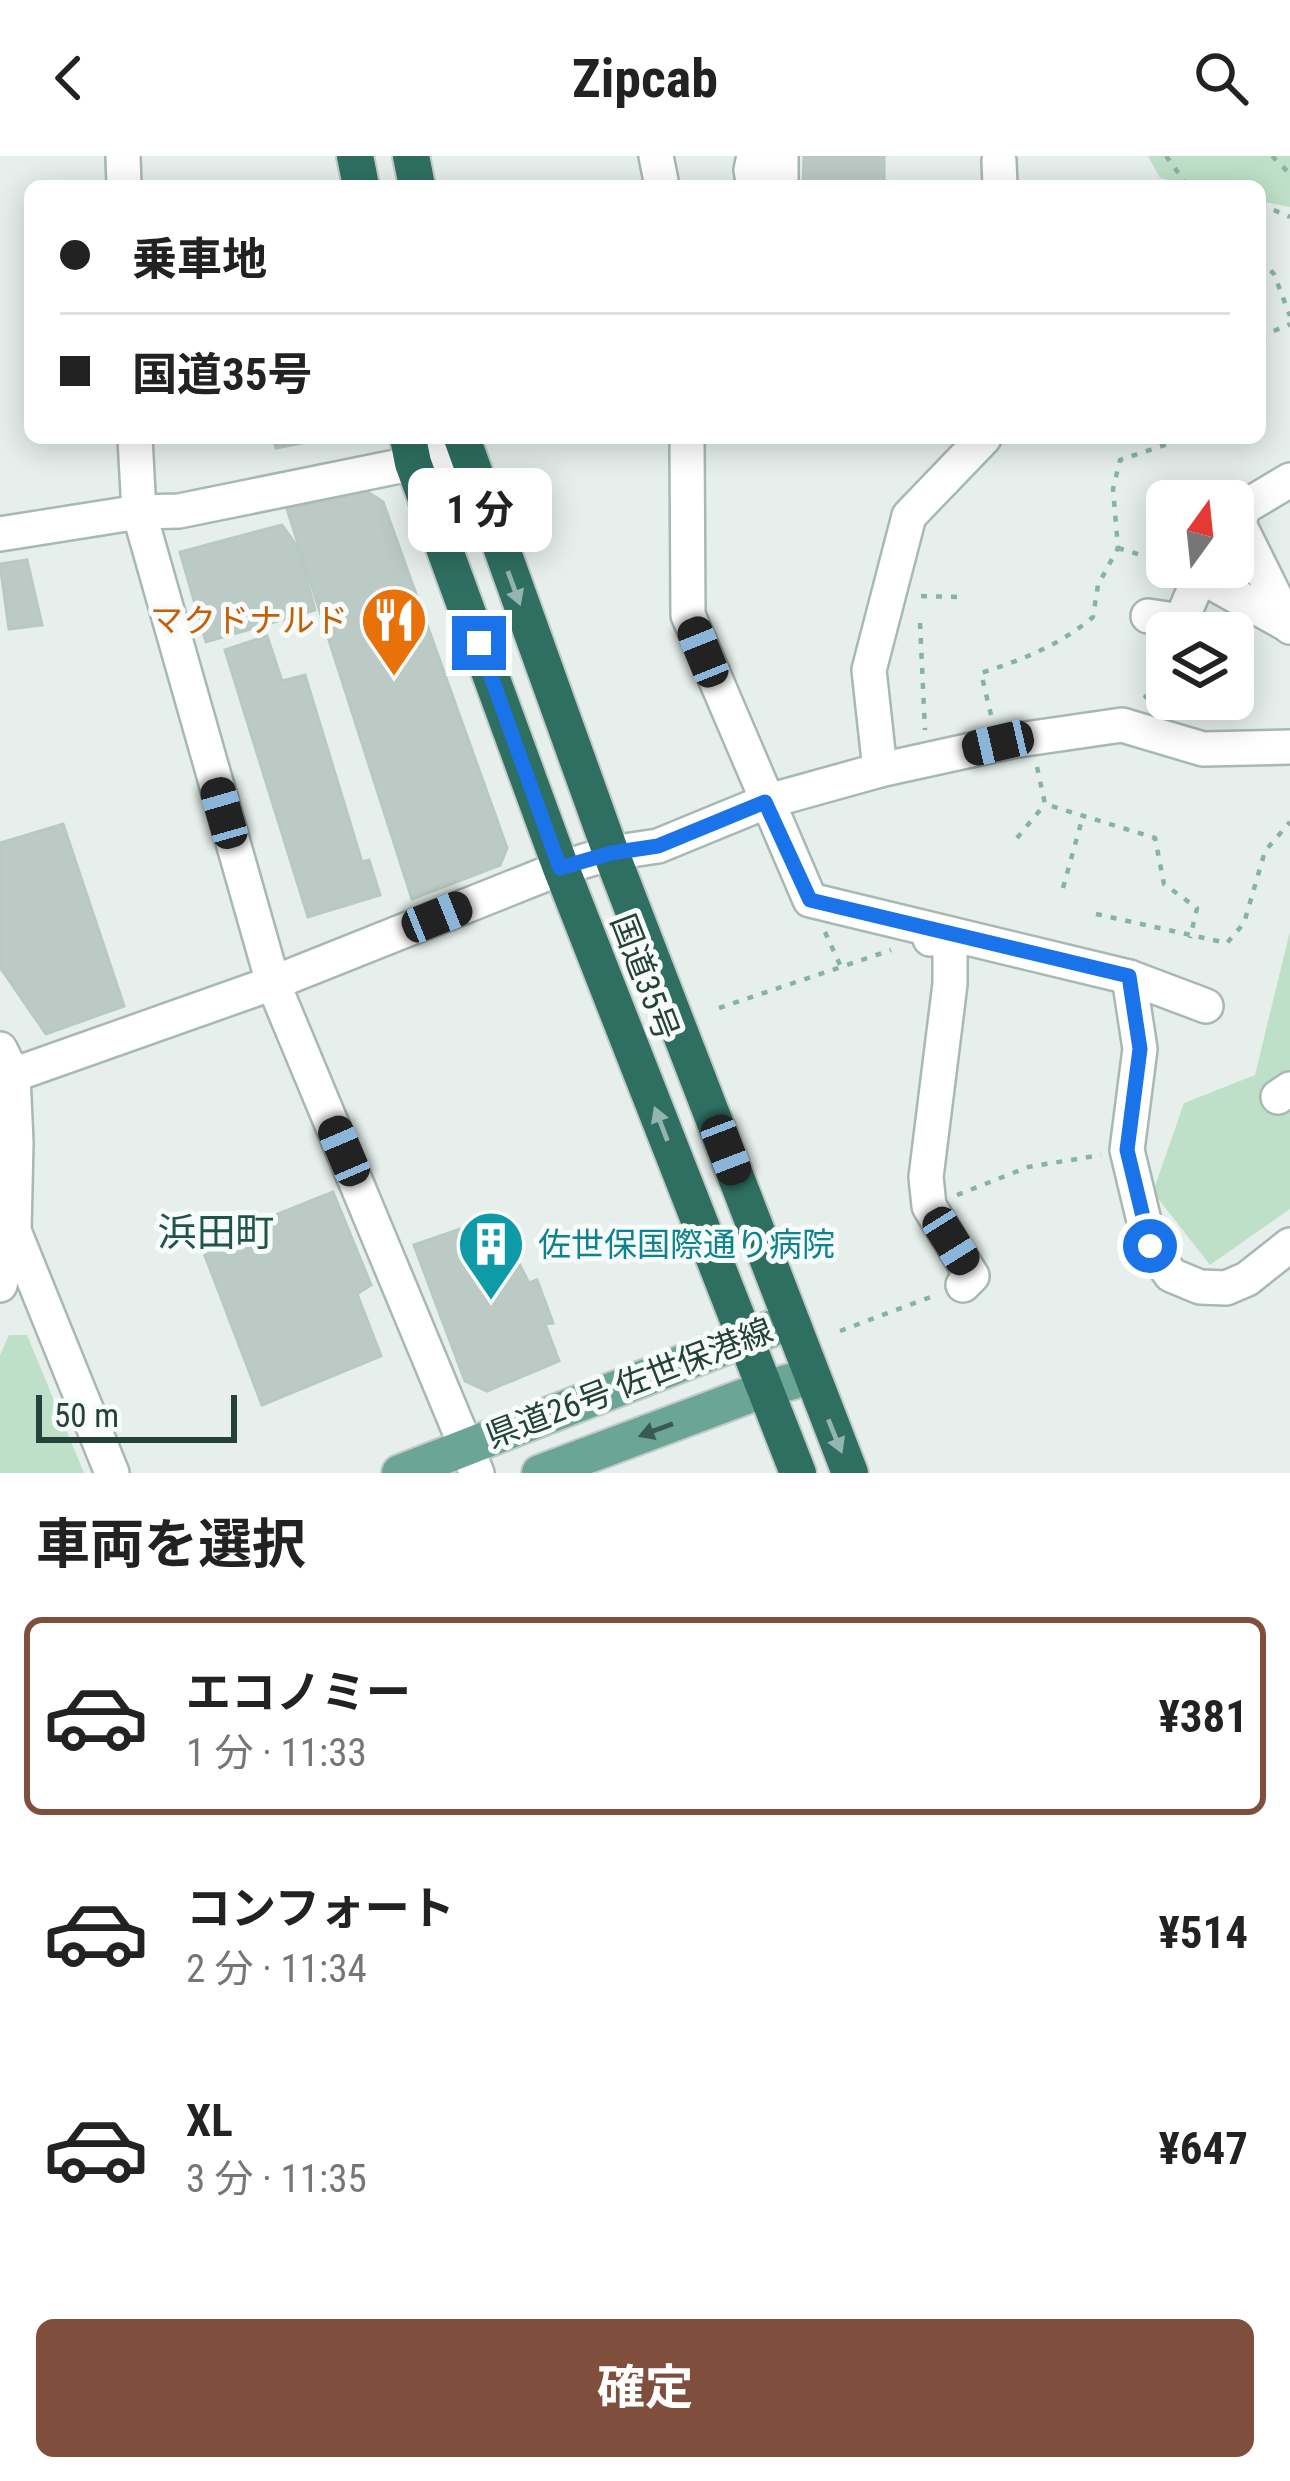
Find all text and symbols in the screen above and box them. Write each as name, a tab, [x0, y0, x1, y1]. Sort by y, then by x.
icon: back	[36, 45, 102, 111]
icon: search	[1188, 45, 1254, 111]
text: Zipcab	[572, 47, 718, 110]
text: 乗車地	[132, 233, 267, 286]
text: 国道35号	[132, 348, 312, 401]
callout: 1 分	[407, 469, 551, 553]
north arrow	[1146, 480, 1254, 588]
map controls	[1146, 480, 1254, 720]
text: 1 分	[446, 487, 514, 533]
one-way arrow	[506, 570, 524, 606]
restaurant icon: マクドナルド	[359, 585, 429, 679]
place label: マクドナルド	[150, 601, 348, 640]
car	[673, 612, 733, 692]
button: layers	[1146, 612, 1254, 720]
route end	[452, 616, 506, 670]
car	[959, 717, 1037, 769]
car	[197, 773, 251, 853]
car	[397, 887, 477, 947]
street label: 国道35号	[603, 909, 687, 1045]
one-way arrow	[650, 1105, 669, 1141]
car	[696, 1110, 756, 1190]
car	[313, 1111, 375, 1191]
car	[917, 1201, 985, 1281]
building icon: 佐世保国際通り病院	[456, 1209, 526, 1303]
district label: 浜田町	[157, 1210, 275, 1256]
route start	[1123, 1219, 1177, 1273]
place label: 佐世保国際通り病院	[538, 1225, 835, 1264]
street label: 県道26号 佐世保港線	[480, 1310, 778, 1456]
scale bar	[36, 1389, 237, 1442]
text: 50 m	[54, 1396, 119, 1435]
one-way arrow	[826, 1419, 845, 1455]
one-way arrow	[637, 1421, 673, 1440]
text: 車両を選択	[36, 1513, 306, 1576]
icon: car	[42, 1662, 150, 1770]
text: エコノミー	[186, 1666, 411, 1719]
text: ¥381	[1158, 1690, 1248, 1743]
text: 1 分 · 11:33	[186, 1730, 367, 1776]
icon: car	[42, 1878, 150, 1986]
text: コンフォート	[186, 1882, 455, 1935]
text: ¥514	[1158, 1906, 1248, 1959]
text: 2 分 · 11:34	[186, 1946, 367, 1992]
icon: car	[42, 2094, 150, 2202]
text: XL	[186, 2094, 233, 2147]
text: ¥647	[1158, 2122, 1248, 2175]
text: 3 分 · 11:35	[186, 2156, 367, 2202]
button: 確定	[36, 2319, 1254, 2457]

